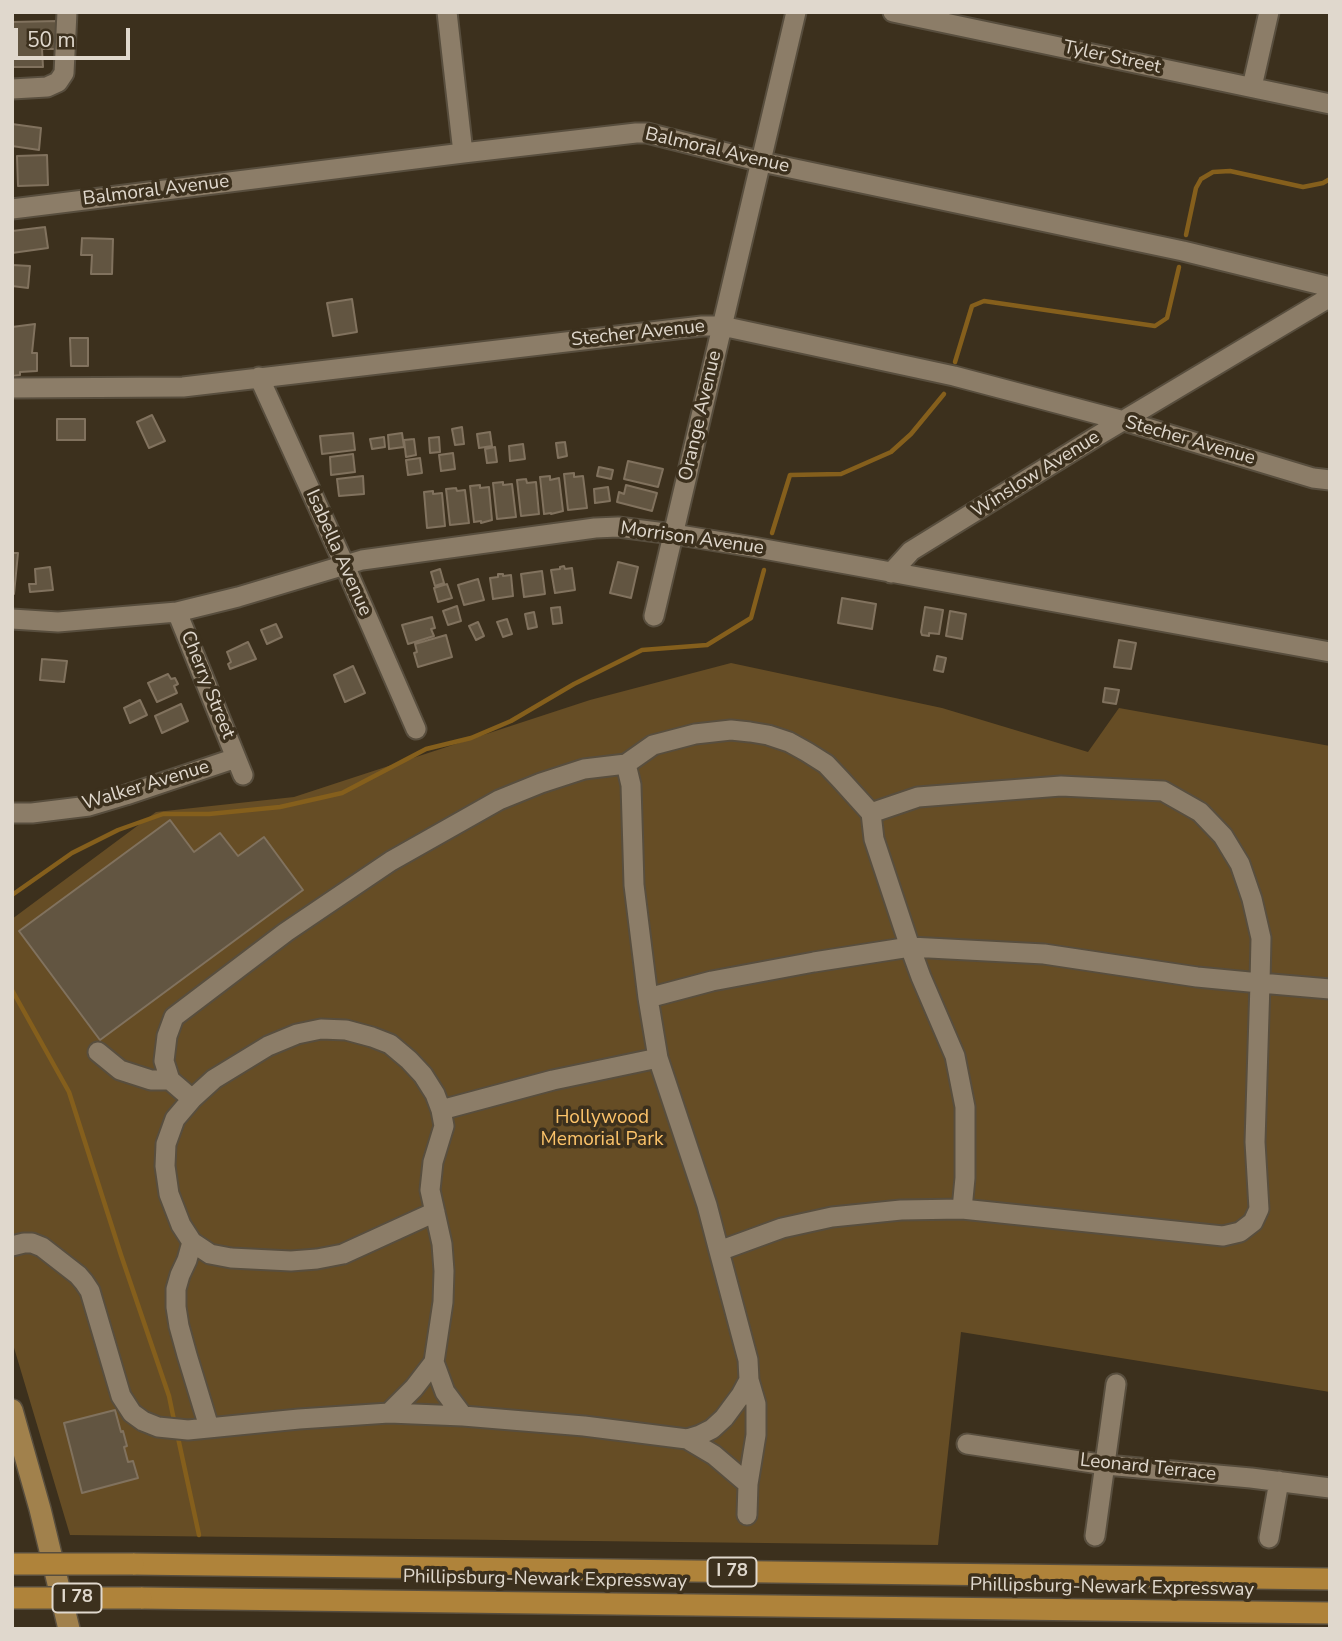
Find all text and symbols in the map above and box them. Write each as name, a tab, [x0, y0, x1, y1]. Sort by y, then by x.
scale bar	[18, 14, 133, 58]
text: 50 m	[27, 26, 76, 54]
street label: Tyler Street	[1061, 37, 1163, 79]
street label: Balmoral Avenue	[643, 123, 791, 179]
street label: Balmoral Avenue	[82, 171, 230, 211]
street label: Stecher Avenue	[570, 316, 706, 352]
street label: Orange Avenue	[675, 349, 727, 483]
street label: Stecher Avenue	[1122, 412, 1258, 470]
street label: Winslow Avenue	[968, 426, 1104, 524]
street label: Isabella Avenue	[300, 486, 376, 620]
street label: Morrison Avenue	[619, 518, 765, 560]
street label: Cherry Street	[175, 628, 239, 742]
street label: Walker Avenue	[80, 756, 212, 816]
park label: Hollywood Memorial Park	[541, 1107, 663, 1151]
street label: Leonard Terrace	[1079, 1450, 1217, 1486]
road number: I 78	[708, 1558, 756, 1587]
street label: Phillipsburg-Newark Expressway	[403, 1566, 687, 1594]
street label: Phillipsburg-Newark Expressway	[970, 1574, 1254, 1602]
road number: I 78	[52, 1583, 102, 1612]

